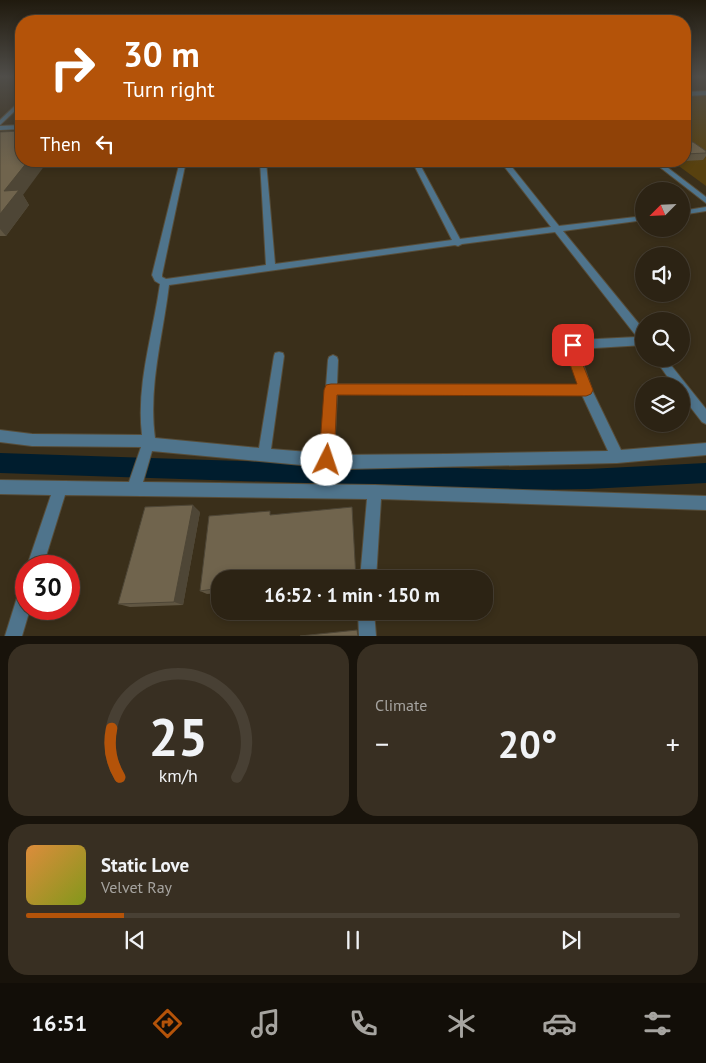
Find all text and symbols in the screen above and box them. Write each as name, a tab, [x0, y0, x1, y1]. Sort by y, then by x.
text: 30 m	[123, 31, 200, 77]
icon: right	[40, 35, 105, 100]
text: Turn right	[123, 75, 215, 103]
icon: left	[91, 130, 119, 158]
text: Then	[40, 132, 81, 156]
north arrow	[635, 182, 690, 238]
map controls	[635, 182, 690, 432]
button: sound	[635, 247, 690, 302]
button: search	[635, 312, 690, 367]
pin	[552, 324, 594, 366]
icon: arrive	[559, 331, 587, 359]
button: layers	[635, 377, 690, 432]
position arrow	[300, 433, 352, 485]
speed limit sign: 30	[15, 555, 80, 620]
text: 16:52 · 1 min · 150 m	[264, 583, 440, 607]
text: Climate	[375, 695, 427, 715]
text: 25	[149, 703, 208, 770]
text: 20°	[498, 719, 557, 768]
text: −	[375, 725, 389, 762]
text: +	[666, 725, 680, 762]
text: km/h	[159, 764, 198, 787]
text: Static Love	[101, 853, 189, 877]
text: Velvet Ray	[101, 877, 172, 897]
icon: previous	[121, 926, 149, 954]
icon: pause	[339, 926, 367, 954]
icon: next	[557, 926, 585, 954]
icon: directions	[150, 1006, 185, 1041]
icon: music	[248, 1006, 283, 1041]
icon: phone	[346, 1006, 381, 1041]
icon: climate	[444, 1006, 479, 1041]
icon: car	[542, 1006, 577, 1041]
icon: filters	[640, 1006, 675, 1041]
text: 16:51	[31, 1009, 87, 1037]

